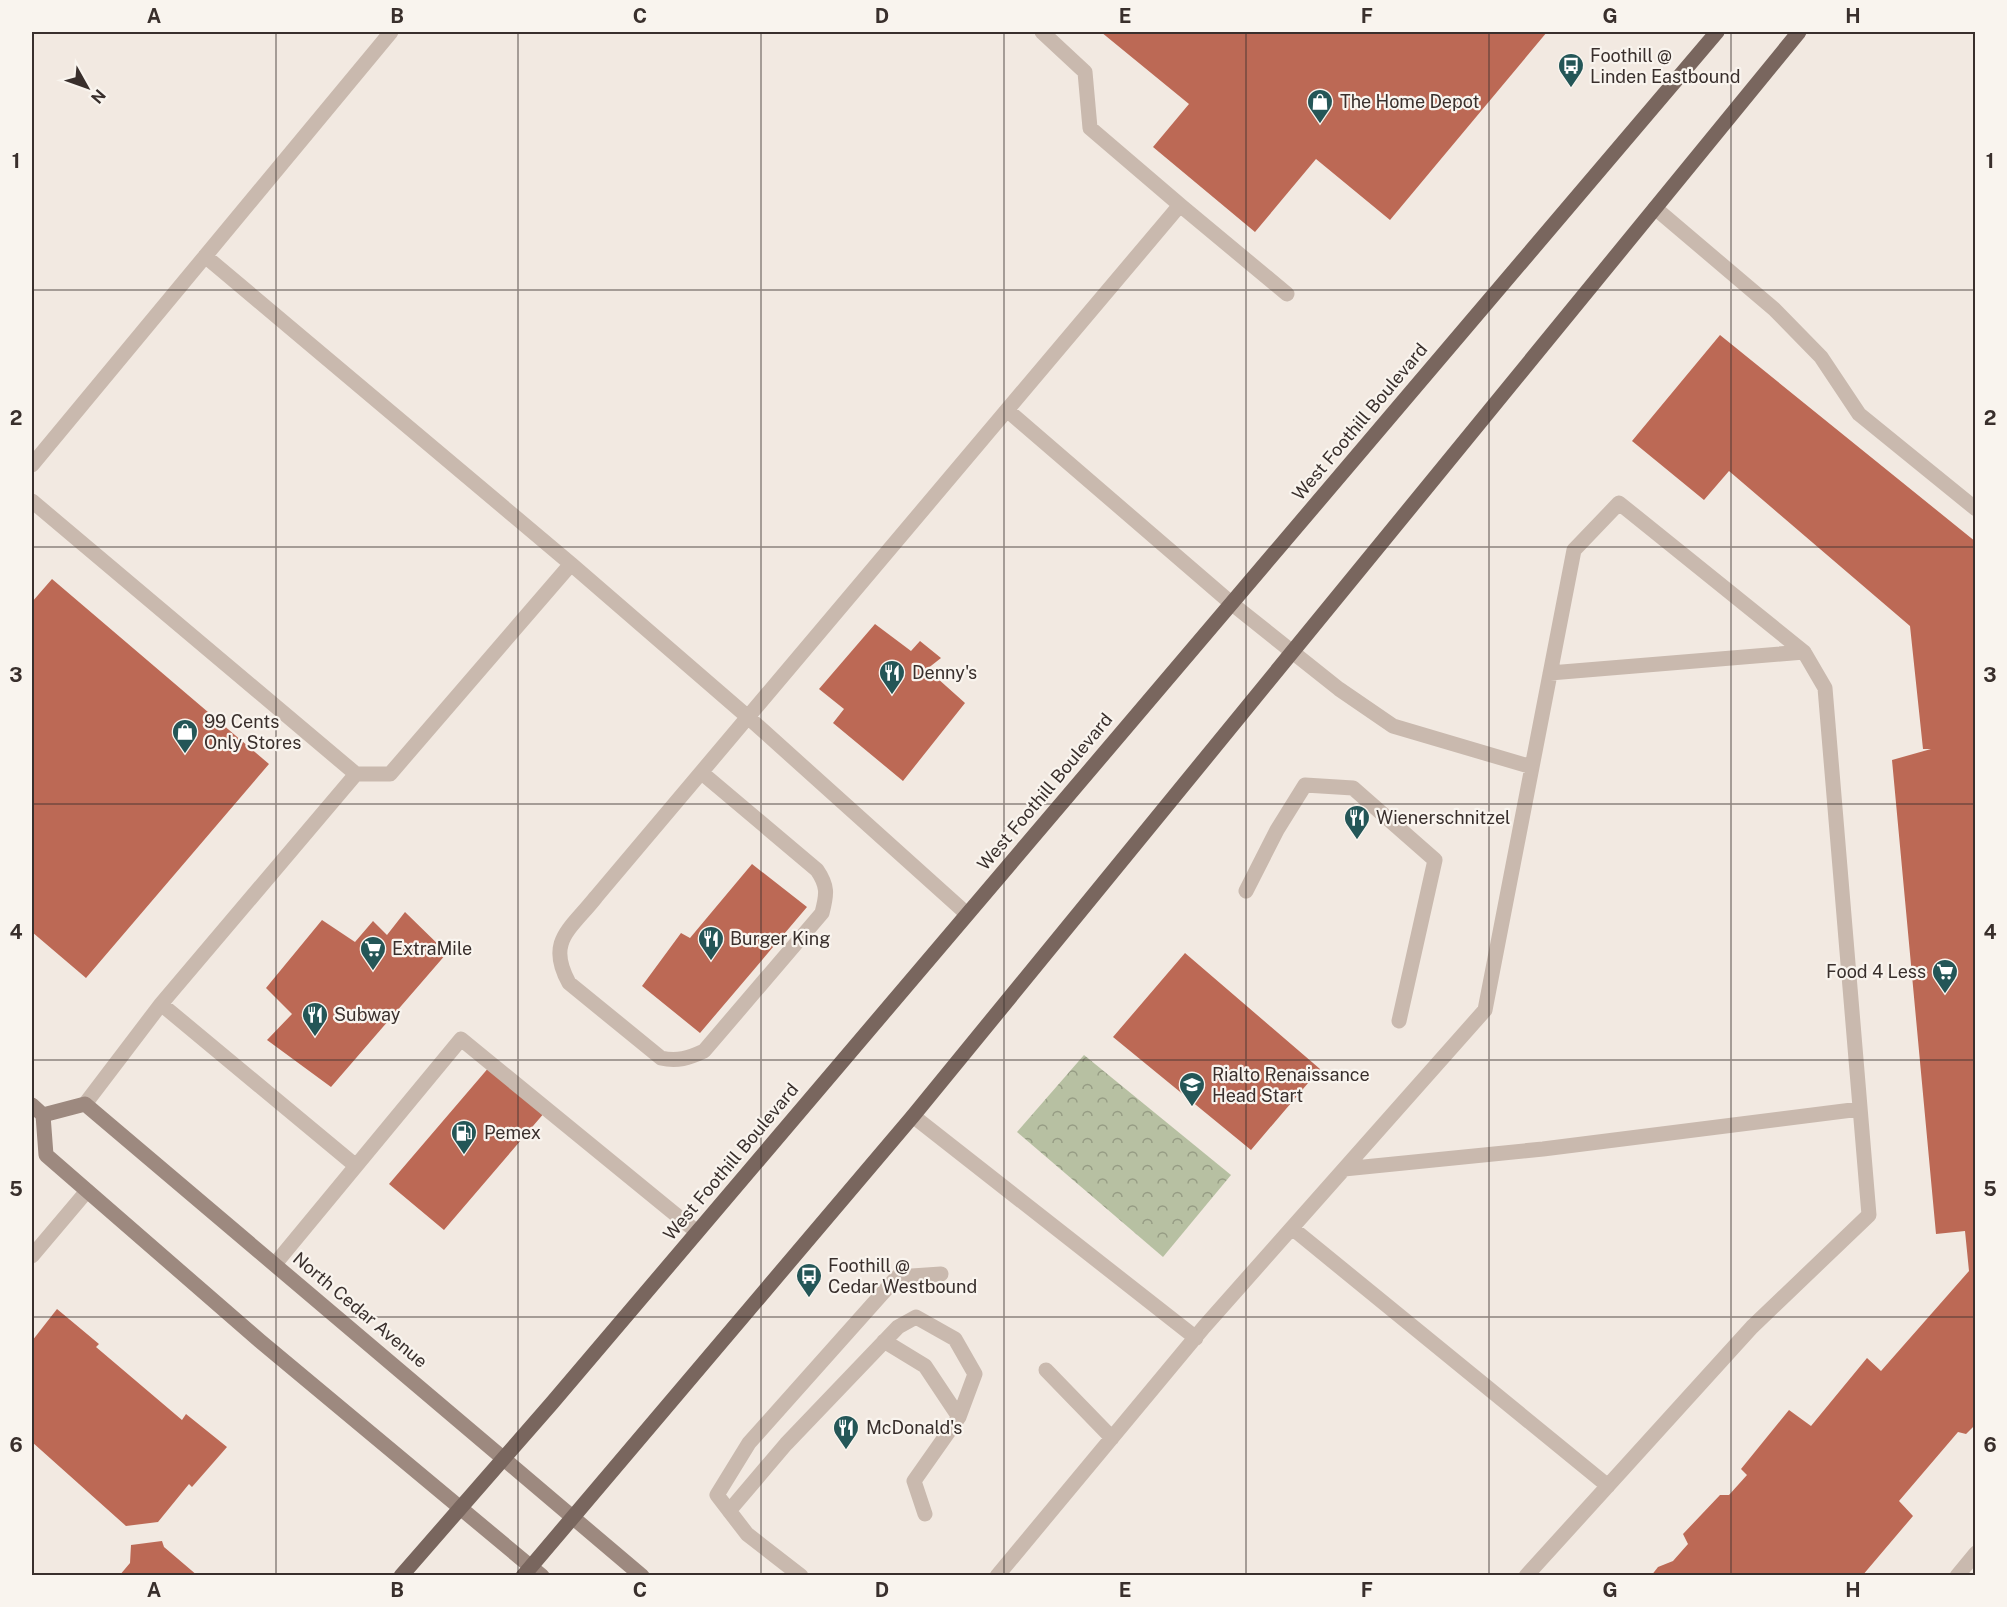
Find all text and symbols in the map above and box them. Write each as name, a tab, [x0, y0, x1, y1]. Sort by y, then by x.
text: A	[147, 4, 161, 28]
text: B	[390, 4, 404, 28]
text: C	[633, 4, 647, 28]
text: D	[875, 4, 889, 28]
text: E	[1119, 4, 1131, 28]
text: F	[1361, 4, 1373, 28]
text: G	[1602, 4, 1618, 28]
text: H	[1845, 4, 1861, 28]
place label: Foothill @ Linden Eastbound	[1590, 45, 1740, 87]
bus stop icon: Foothill @ Linden Eastbound	[1556, 51, 1586, 89]
north arrow	[57, 57, 117, 117]
text: N	[87, 85, 109, 107]
shop icon: The Home Depot	[1305, 87, 1335, 125]
place label: The Home Depot	[1340, 91, 1480, 112]
text: 1	[12, 149, 20, 173]
text: 1	[1986, 149, 1994, 173]
street label: West Foothill Boulevard	[1288, 339, 1431, 504]
text: 2	[10, 406, 22, 430]
text: 2	[1984, 406, 1996, 430]
restaurant icon: Denny's	[877, 658, 907, 696]
place label: Denny's	[912, 662, 977, 683]
text: 3	[9, 663, 23, 687]
text: 3	[1983, 663, 1997, 687]
street label: West Foothill Boulevard	[973, 709, 1116, 874]
place label: 99 Cents Only Stores	[204, 711, 301, 753]
shop icon: 99 Cents Only Stores	[170, 717, 200, 755]
restaurant icon: Wienerschnitzel	[1342, 803, 1372, 841]
place label: Wienerschnitzel	[1376, 807, 1511, 828]
text: 4	[9, 920, 23, 944]
text: 4	[1983, 920, 1997, 944]
restaurant icon: Burger King	[696, 924, 726, 962]
place label: Burger King	[730, 928, 830, 949]
supermarket icon: ExtraMile	[358, 934, 388, 972]
place label: ExtraMile	[392, 938, 472, 959]
supermarket icon: Food 4 Less	[1930, 957, 1960, 995]
place label: Food 4 Less	[1826, 961, 1926, 982]
restaurant icon: Subway	[300, 1000, 330, 1038]
place label: Subway	[334, 1004, 401, 1025]
place label: Rialto Renaissance Head Start	[1212, 1064, 1370, 1106]
school or university icon: Rialto Renaissance Head Start	[1177, 1070, 1207, 1108]
street label: West Foothill Boulevard	[659, 1079, 802, 1244]
fuel station icon: Pemex	[449, 1118, 479, 1156]
place label: Pemex	[484, 1122, 541, 1143]
text: 5	[9, 1177, 23, 1201]
text: 5	[1983, 1177, 1997, 1201]
street label: North Cedar Avenue	[289, 1247, 432, 1372]
place label: Foothill @ Cedar Westbound	[828, 1255, 977, 1297]
bus stop icon: Foothill @ Cedar Westbound	[794, 1261, 824, 1299]
restaurant icon: McDonald's	[831, 1413, 861, 1451]
place label: McDonald's	[866, 1417, 962, 1438]
text: 6	[9, 1433, 23, 1457]
text: 6	[1983, 1433, 1997, 1457]
text: A	[147, 1578, 161, 1602]
text: B	[390, 1578, 404, 1602]
text: C	[633, 1578, 647, 1602]
text: D	[875, 1578, 889, 1602]
text: E	[1119, 1578, 1131, 1602]
text: F	[1361, 1578, 1373, 1602]
text: G	[1602, 1578, 1618, 1602]
text: H	[1845, 1578, 1861, 1602]

